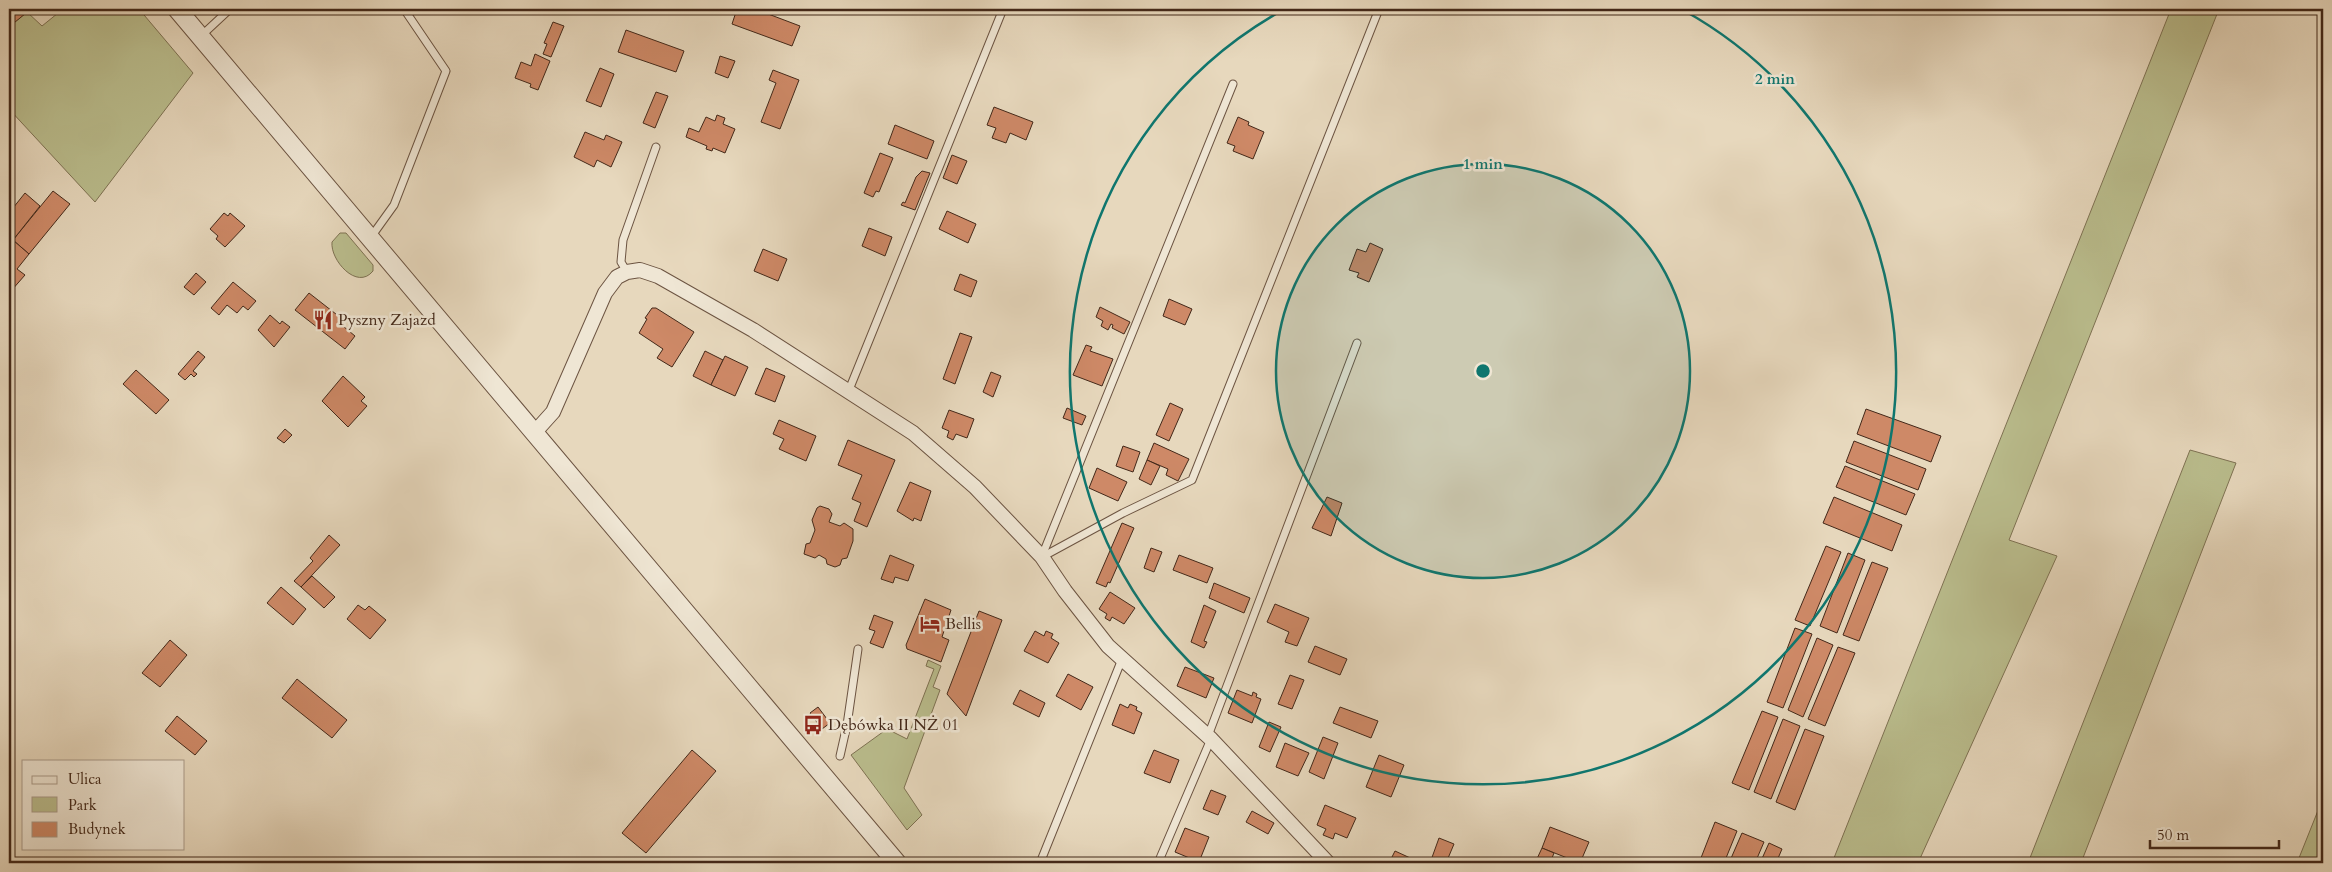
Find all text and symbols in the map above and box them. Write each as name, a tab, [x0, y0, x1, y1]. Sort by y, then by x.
text: 2 min	[1755, 69, 1795, 89]
text: 1 min	[1463, 154, 1503, 174]
restaurant icon: Pyszny Zajazd	[312, 309, 334, 331]
place label: Pyszny Zajazd	[338, 309, 436, 331]
centre of rings	[1474, 362, 1492, 380]
hotel icon: Bellis	[919, 613, 941, 635]
place label: Bellis	[945, 613, 981, 635]
bus stop icon: Dębówka II NŻ 01	[802, 714, 824, 736]
place label: Dębówka II NŻ 01	[828, 714, 959, 736]
legend	[22, 760, 185, 850]
text: Ulica	[68, 769, 102, 789]
text: Park	[68, 795, 97, 815]
scale bar	[2150, 817, 2278, 849]
text: Budynek	[68, 819, 126, 839]
text: 50 m	[2157, 825, 2189, 845]

